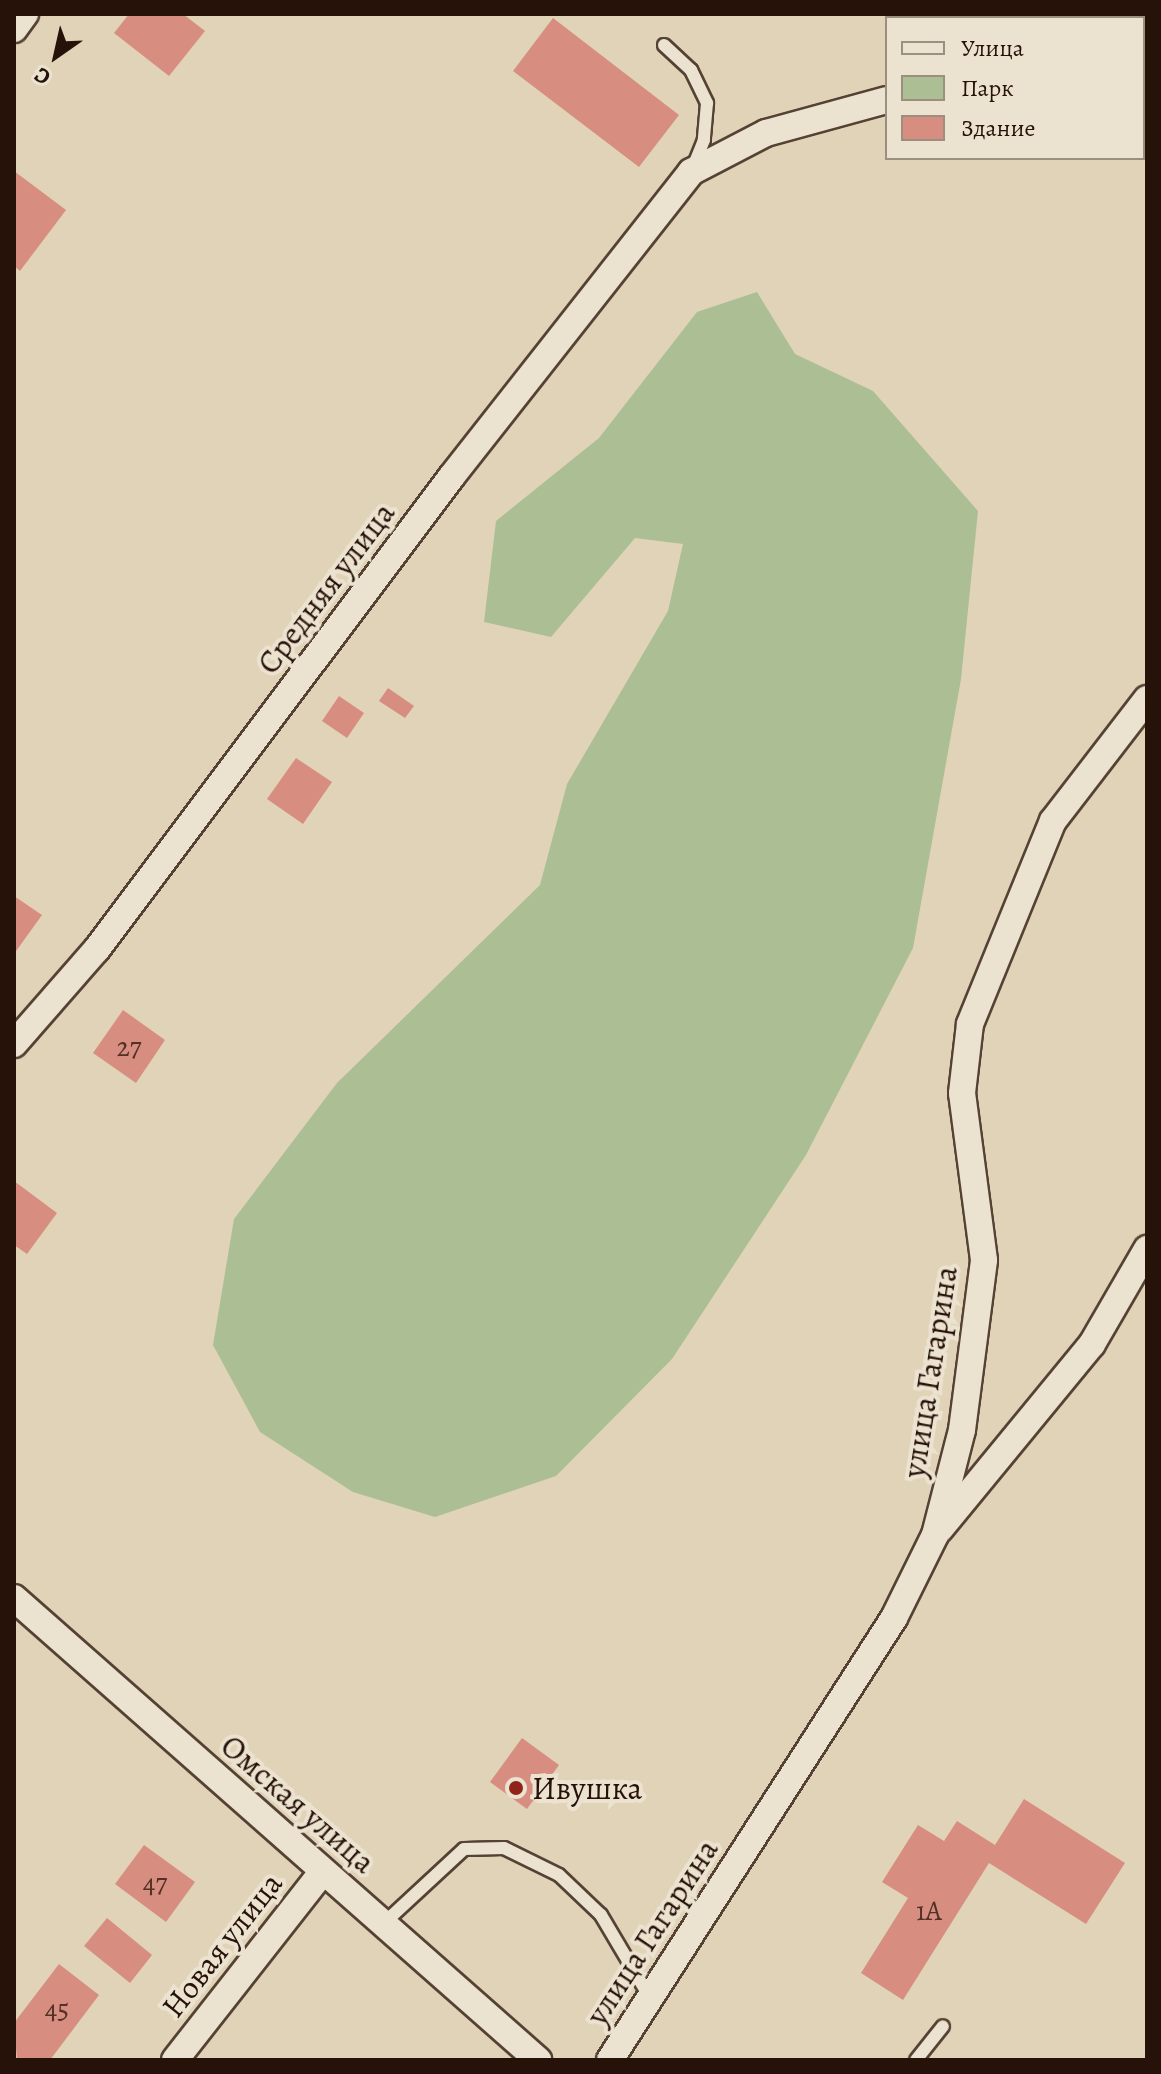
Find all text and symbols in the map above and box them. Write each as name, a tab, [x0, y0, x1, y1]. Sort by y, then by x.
north arrow	[16, 16, 96, 96]
legend	[885, 16, 1145, 160]
text: Улица	[961, 32, 1024, 64]
text: С	[29, 60, 57, 92]
text: Парк	[961, 72, 1014, 104]
text: Здание	[961, 112, 1036, 144]
street label: Средняя улица	[249, 495, 403, 681]
house number: 27	[116, 1030, 142, 1064]
street label: улица Гагарина	[894, 1263, 966, 1481]
street label: Омская улица	[213, 1727, 383, 1881]
place label: Ивушка	[532, 1769, 642, 1807]
marker: Ивушка	[507, 1779, 525, 1797]
street label: улица Гагарина	[578, 1832, 726, 2032]
street label: Новая улица	[154, 1865, 290, 2025]
house number: 47	[143, 1866, 167, 1900]
house number: 1А	[916, 1894, 942, 1928]
house number: 45	[45, 1992, 69, 2026]

